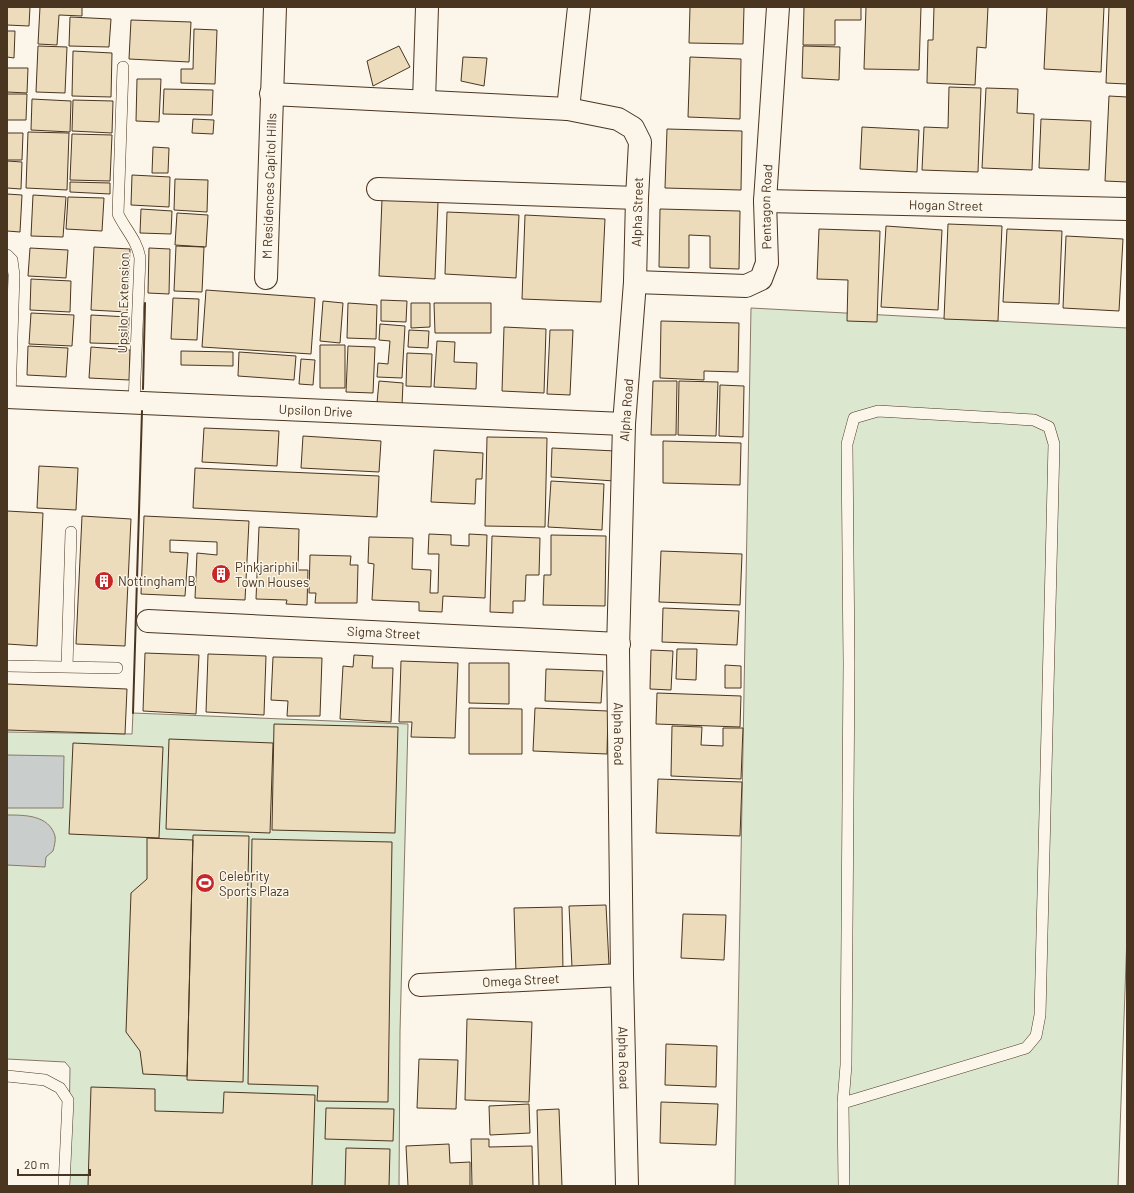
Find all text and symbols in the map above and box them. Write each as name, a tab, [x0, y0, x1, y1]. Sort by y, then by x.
street label: M Residences Capitol Hills	[259, 113, 279, 259]
street label: Pentagon Road	[757, 164, 775, 250]
street label: Alpha Street	[628, 177, 646, 247]
street label: Hogan Street	[909, 196, 983, 214]
street label: Upsilon Extension	[114, 252, 132, 354]
street label: Alpha Road	[616, 378, 636, 442]
street label: Upsilon Drive	[278, 401, 353, 420]
place label: Pinkjariphil Town Houses	[235, 559, 309, 590]
building icon: Pinkjariphil Town Houses	[210, 563, 232, 585]
building icon: Nottingham B	[93, 570, 115, 592]
place label: Nottingham B	[118, 573, 196, 589]
street label: Sigma Street	[347, 623, 421, 642]
street label: Alpha Road	[611, 702, 627, 766]
place label: Celebrity Sports Plaza	[219, 868, 289, 899]
sports icon: Celebrity Sports Plaza	[194, 872, 216, 894]
street label: Omega Street	[482, 970, 560, 990]
street label: Alpha Road	[615, 1026, 633, 1090]
scale bar	[18, 1151, 90, 1177]
text: 20 m	[24, 1157, 50, 1171]

